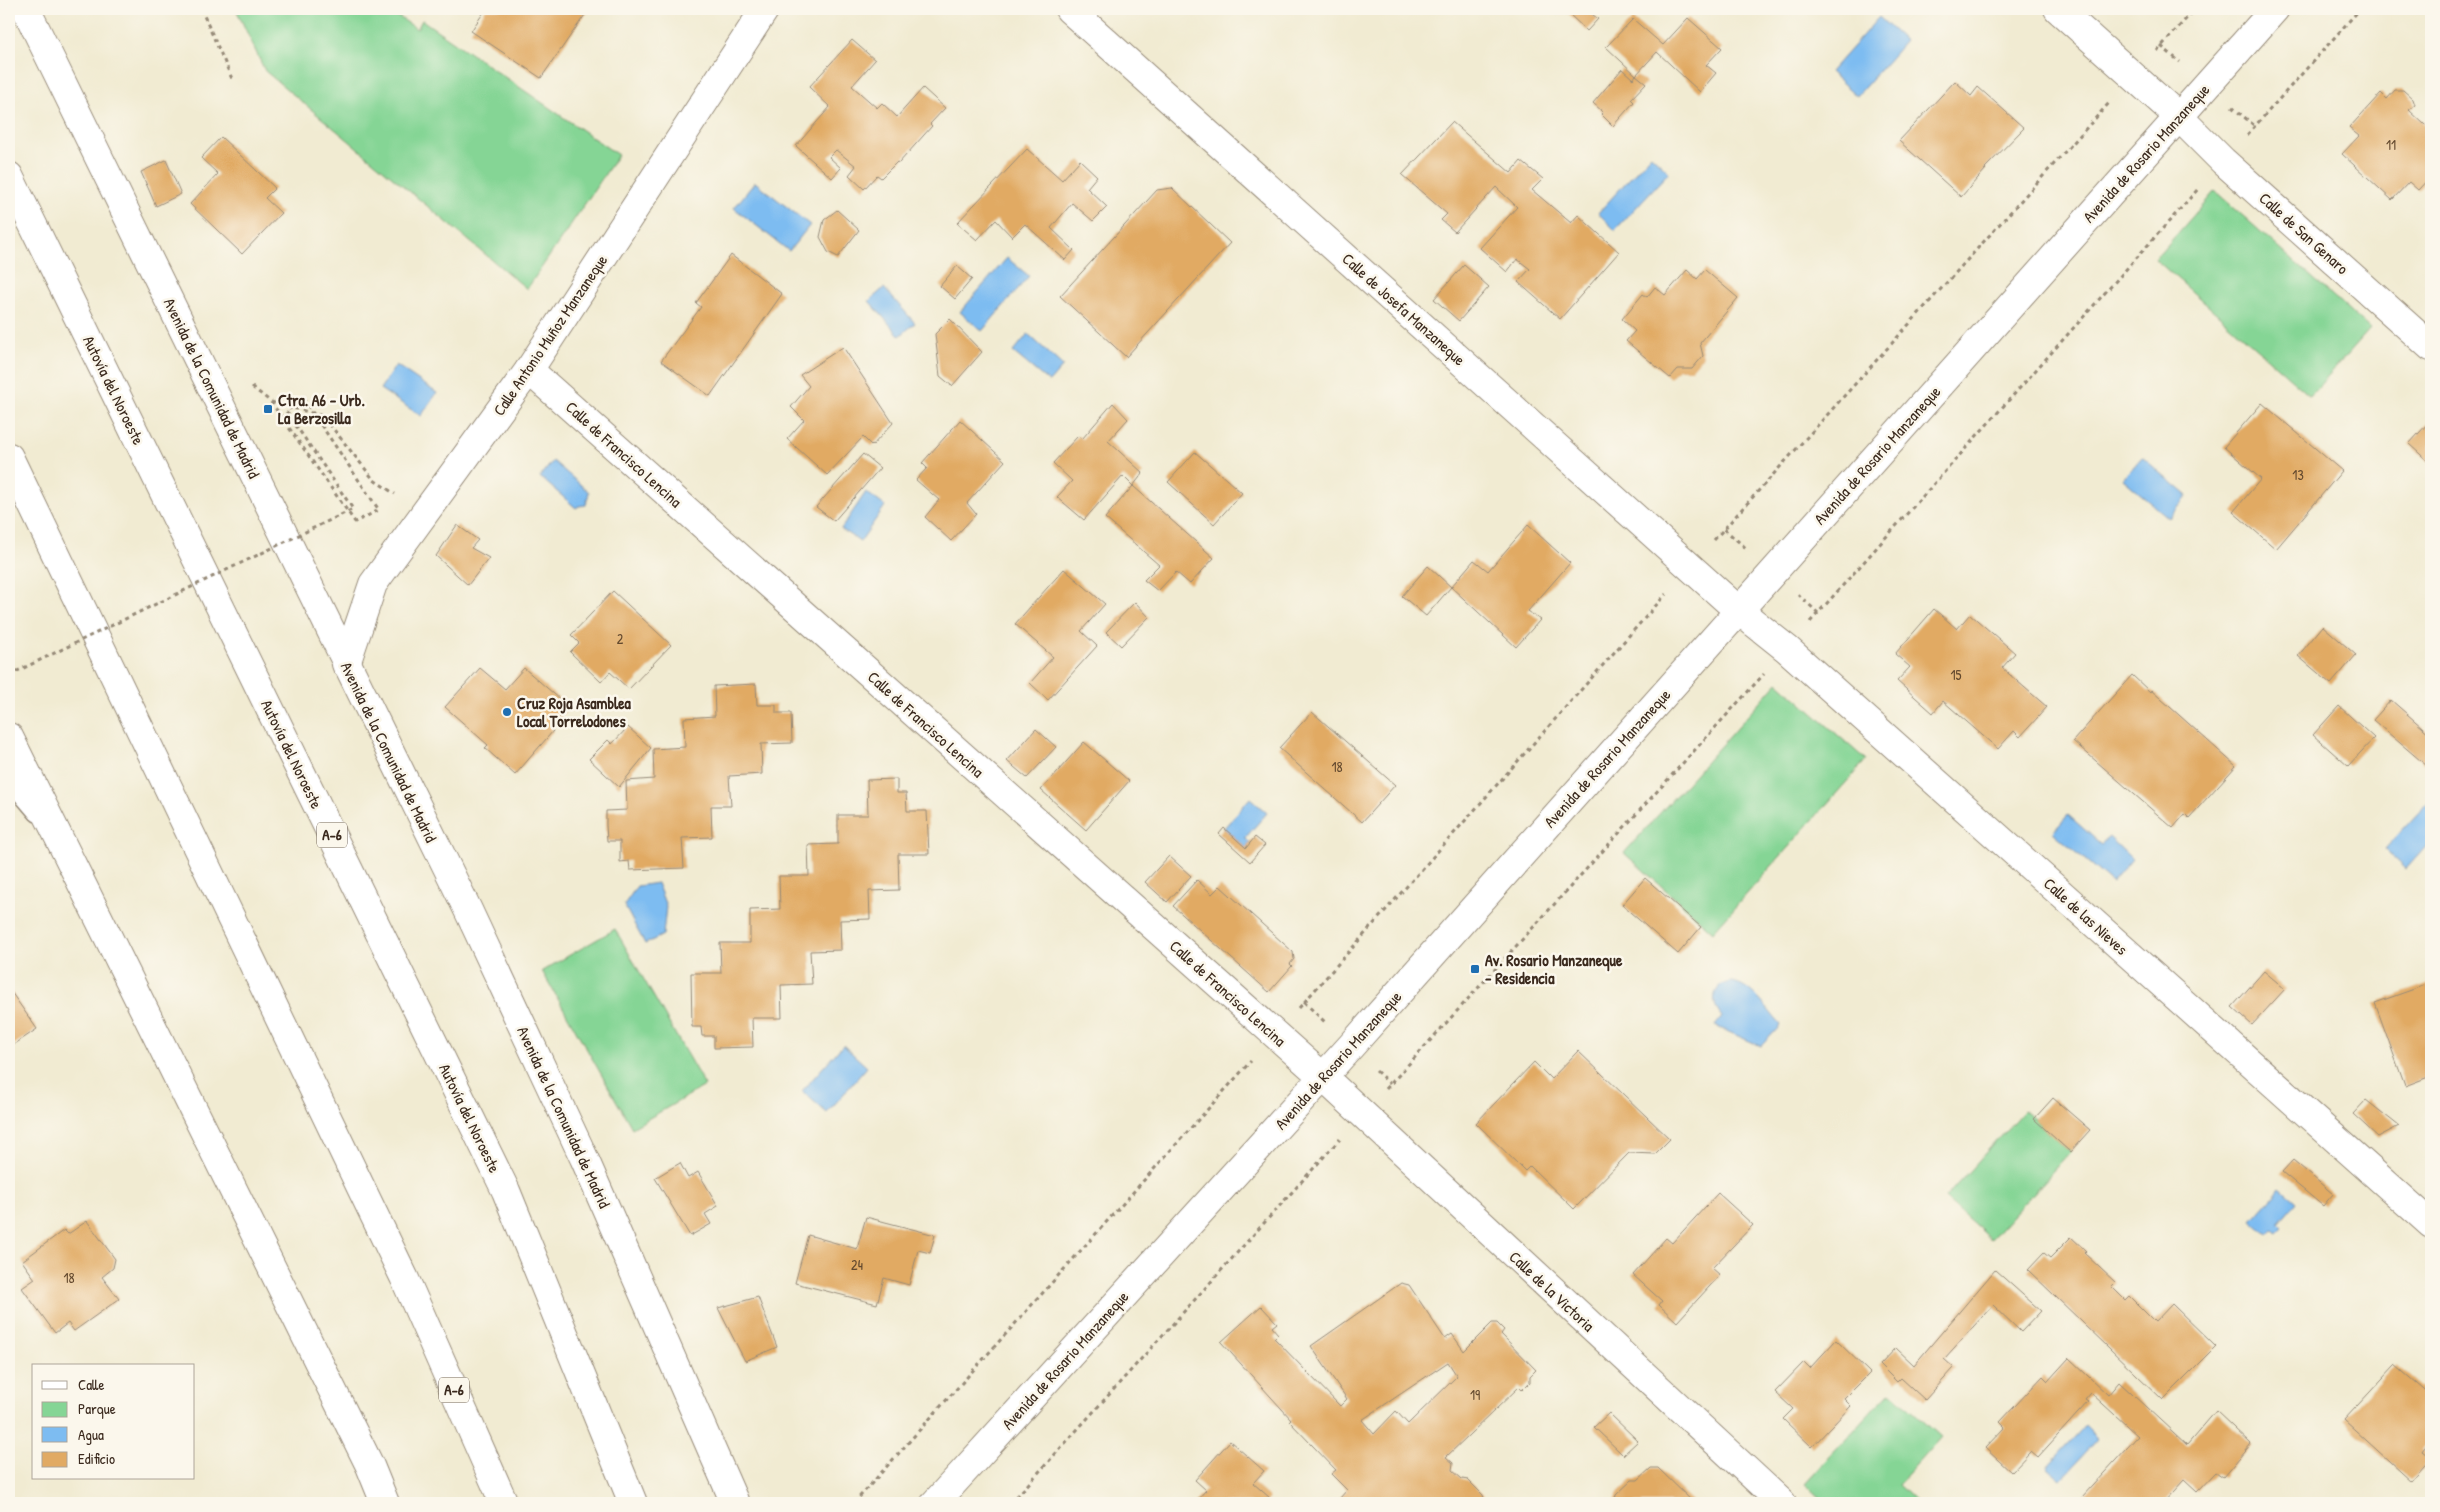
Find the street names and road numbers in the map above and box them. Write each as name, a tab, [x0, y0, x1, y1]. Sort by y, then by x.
street label: Avenida de Rosario Manzaneque	[2078, 78, 2215, 227]
street label: Calle de San Genaro	[2255, 187, 2354, 279]
street label: Calle de Josefa Manzaneque	[1338, 248, 1471, 371]
street label: Calle Antonio Muñoz Manzaneque	[488, 250, 613, 420]
street label: Avenida de la Comunidad de Madrid	[159, 294, 265, 482]
street label: Autovía del Noroeste	[78, 332, 150, 449]
street label: Avenida de Rosario Manzaneque	[1809, 380, 1946, 529]
street label: Calle de Francisco Lencina	[561, 396, 687, 512]
street label: Avenida de la Comunidad de Madrid	[336, 658, 442, 846]
street label: Calle de Francisco Lencina	[863, 666, 989, 782]
street label: Avenida de Rosario Manzaneque	[1539, 683, 1676, 832]
street label: Autovía del Noroeste	[256, 696, 328, 813]
road number: A-6	[317, 822, 347, 848]
street label: Calle de las Nieves	[2039, 872, 2133, 960]
street label: Calle de Francisco Lencina	[1165, 935, 1291, 1051]
street label: Avenida de Rosario Manzaneque	[1270, 985, 1407, 1134]
street label: Avenida de la Comunidad de Madrid	[512, 1023, 616, 1211]
street label: Autovía del Noroeste	[434, 1060, 506, 1177]
street label: Calle de la Victoria	[1505, 1246, 1599, 1336]
street label: Avenida de Rosario Manzaneque	[997, 1285, 1134, 1434]
road number: A-6	[439, 1378, 469, 1402]

